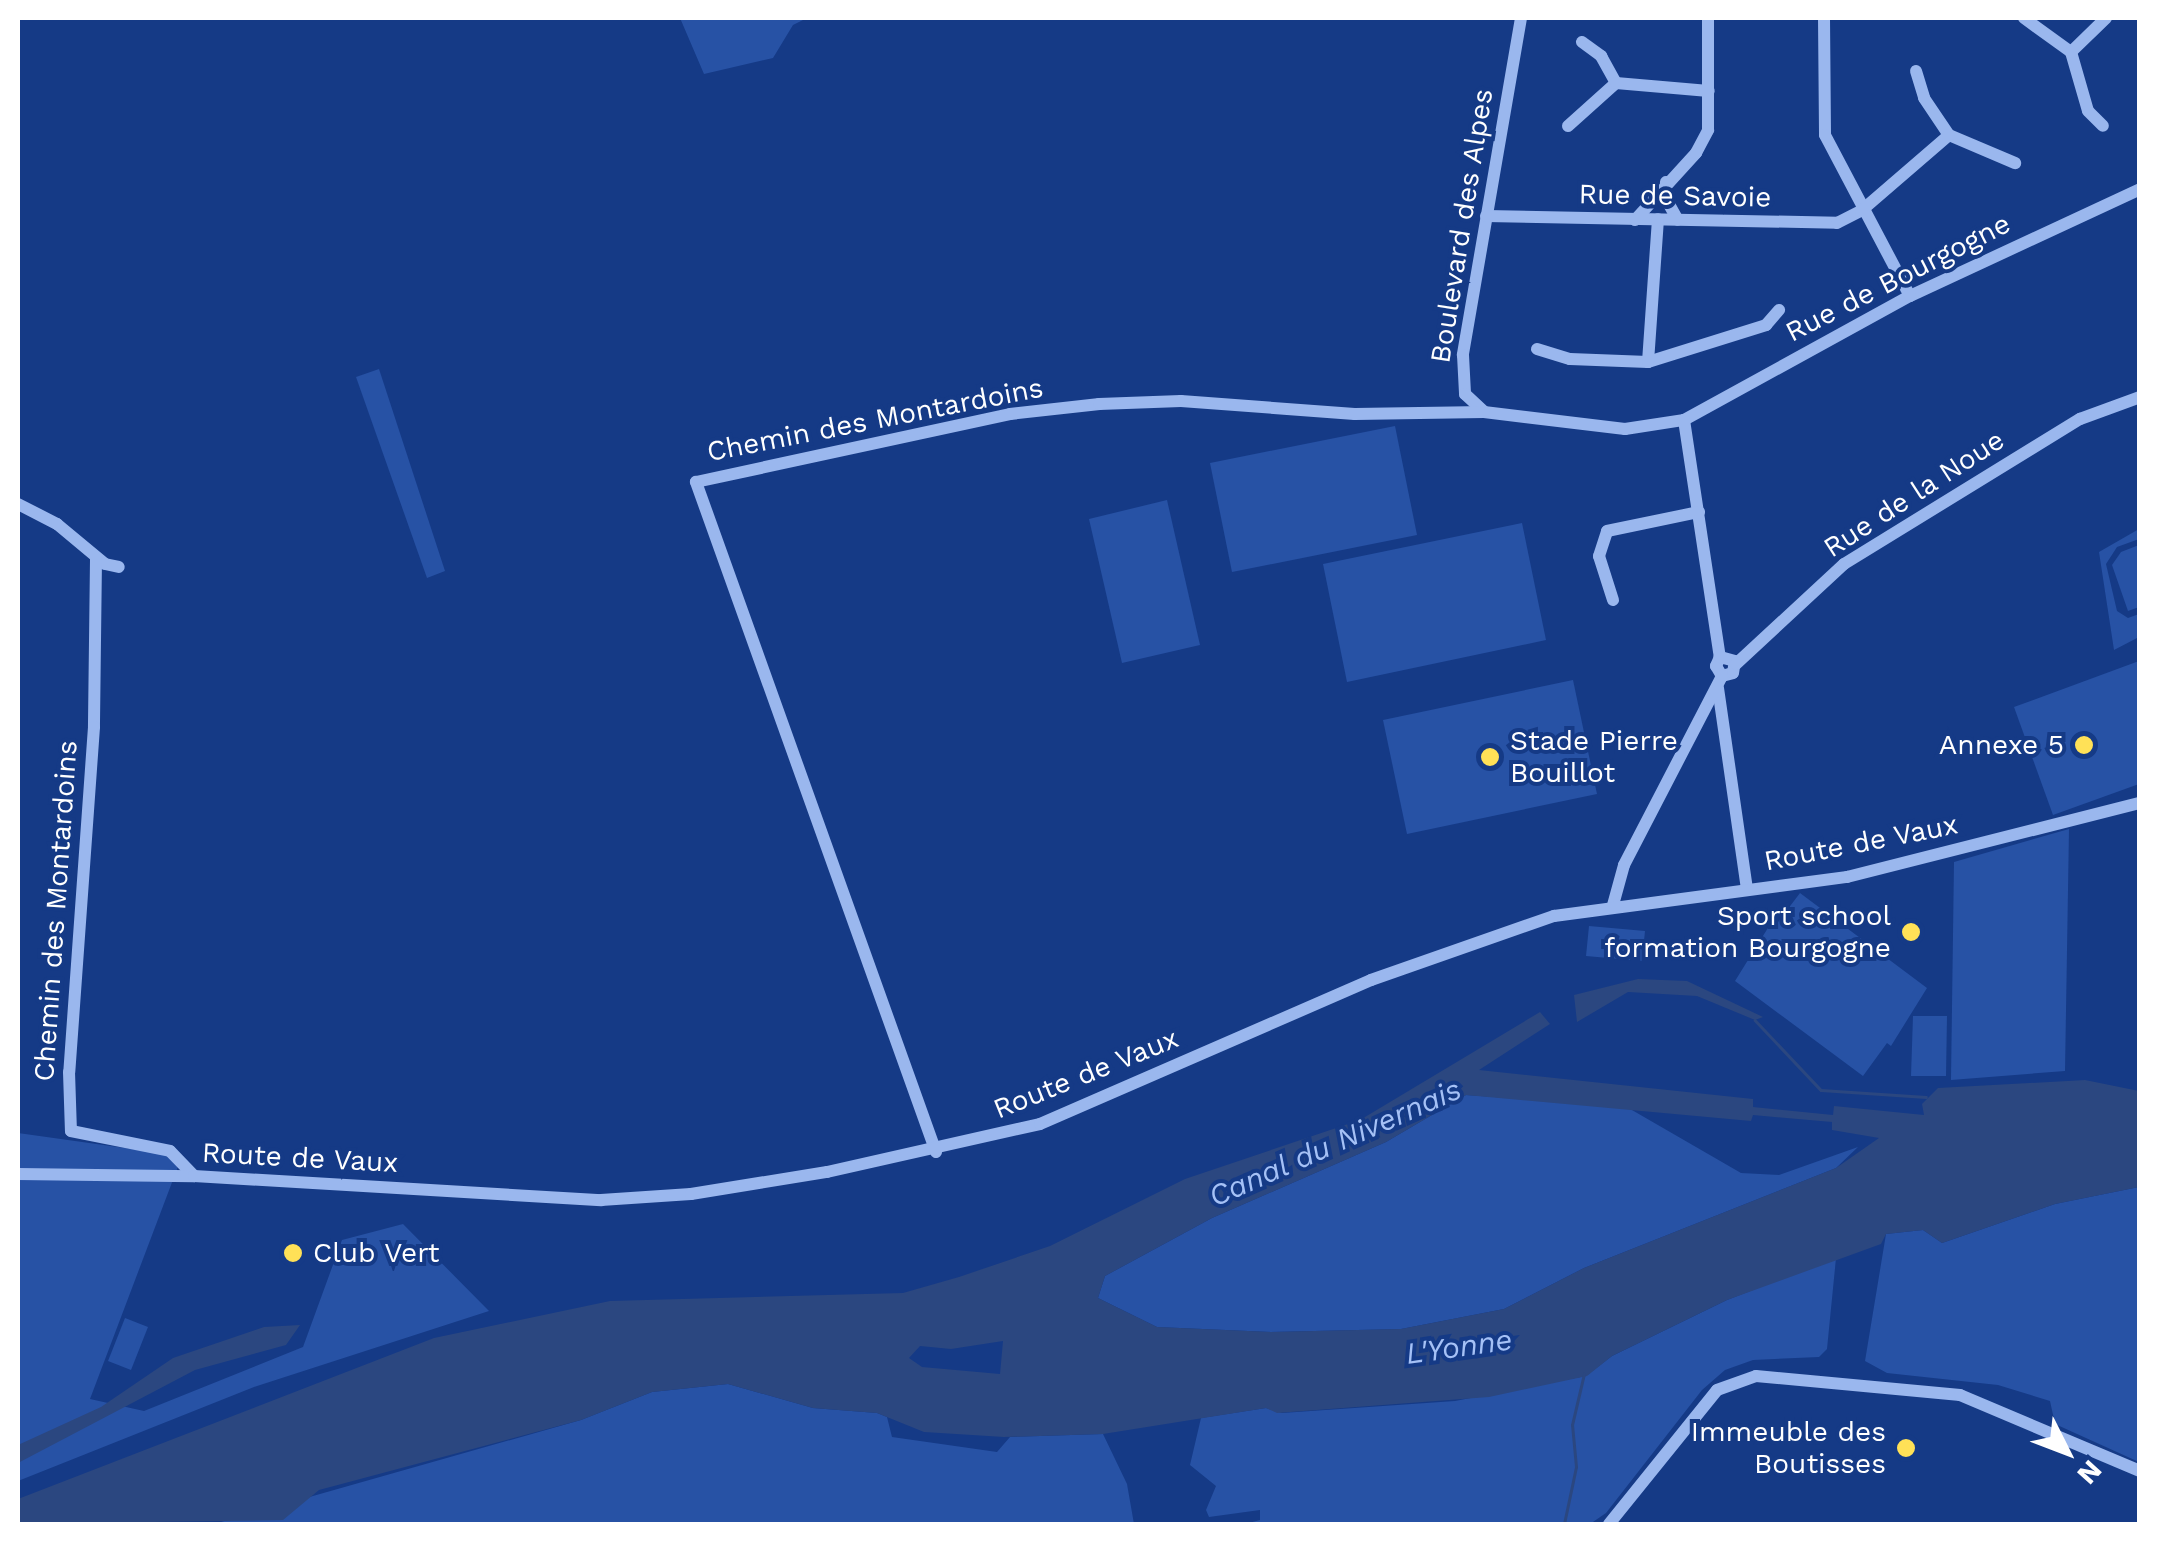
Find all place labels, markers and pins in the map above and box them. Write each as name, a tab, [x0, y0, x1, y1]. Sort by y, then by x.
place label: Stade Pierre Bouillot	[1510, 724, 1678, 790]
place label: Annexe 5	[1939, 728, 2064, 762]
marker: Annexe 5	[2073, 734, 2095, 756]
marker: Stade Pierre Bouillot	[1479, 746, 1501, 768]
place label: Sport school formation Bourgogne	[1604, 899, 1891, 965]
marker: Sport school formation Bourgogne	[1900, 921, 1922, 943]
place label: Club Vert	[313, 1236, 440, 1270]
marker: Club Vert	[282, 1242, 304, 1264]
place label: Immeuble des Boutisses	[1691, 1415, 1886, 1481]
marker: Immeuble des Boutisses	[1895, 1437, 1917, 1459]

